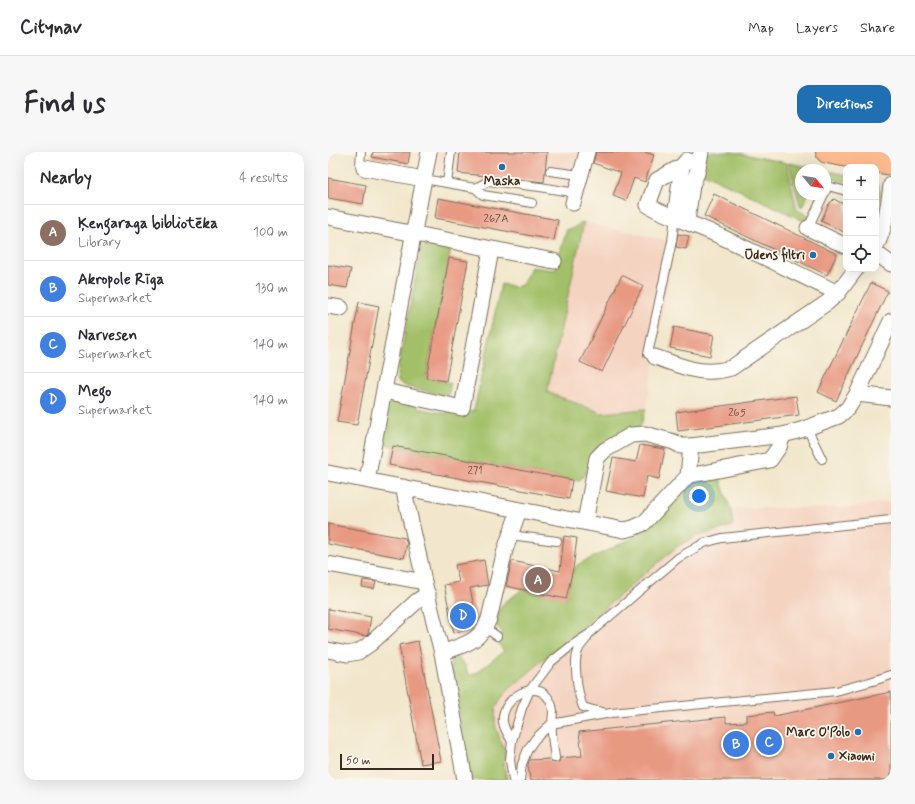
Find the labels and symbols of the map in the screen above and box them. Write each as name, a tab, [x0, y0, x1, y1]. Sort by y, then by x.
marker: Maska	[497, 162, 507, 172]
north arrow	[795, 164, 831, 200]
place label: Maska	[484, 173, 520, 190]
house number: 267A	[484, 212, 508, 226]
place label: Ūdens filtri	[745, 247, 805, 264]
marker: Ūdens filtri	[808, 250, 818, 260]
house number: 265	[728, 406, 746, 420]
house number: 271	[467, 464, 483, 478]
your location	[689, 486, 709, 506]
pin: A	[525, 565, 551, 595]
pin: D	[450, 601, 476, 631]
place label: Marc O'Polo	[786, 724, 851, 741]
pin: C	[756, 727, 782, 757]
marker: Marc O'Polo	[853, 727, 863, 737]
pin: B	[723, 729, 749, 759]
place label: Xiaomi	[839, 748, 875, 765]
marker: Xiaomi	[826, 751, 836, 761]
scale bar	[340, 752, 434, 771]

